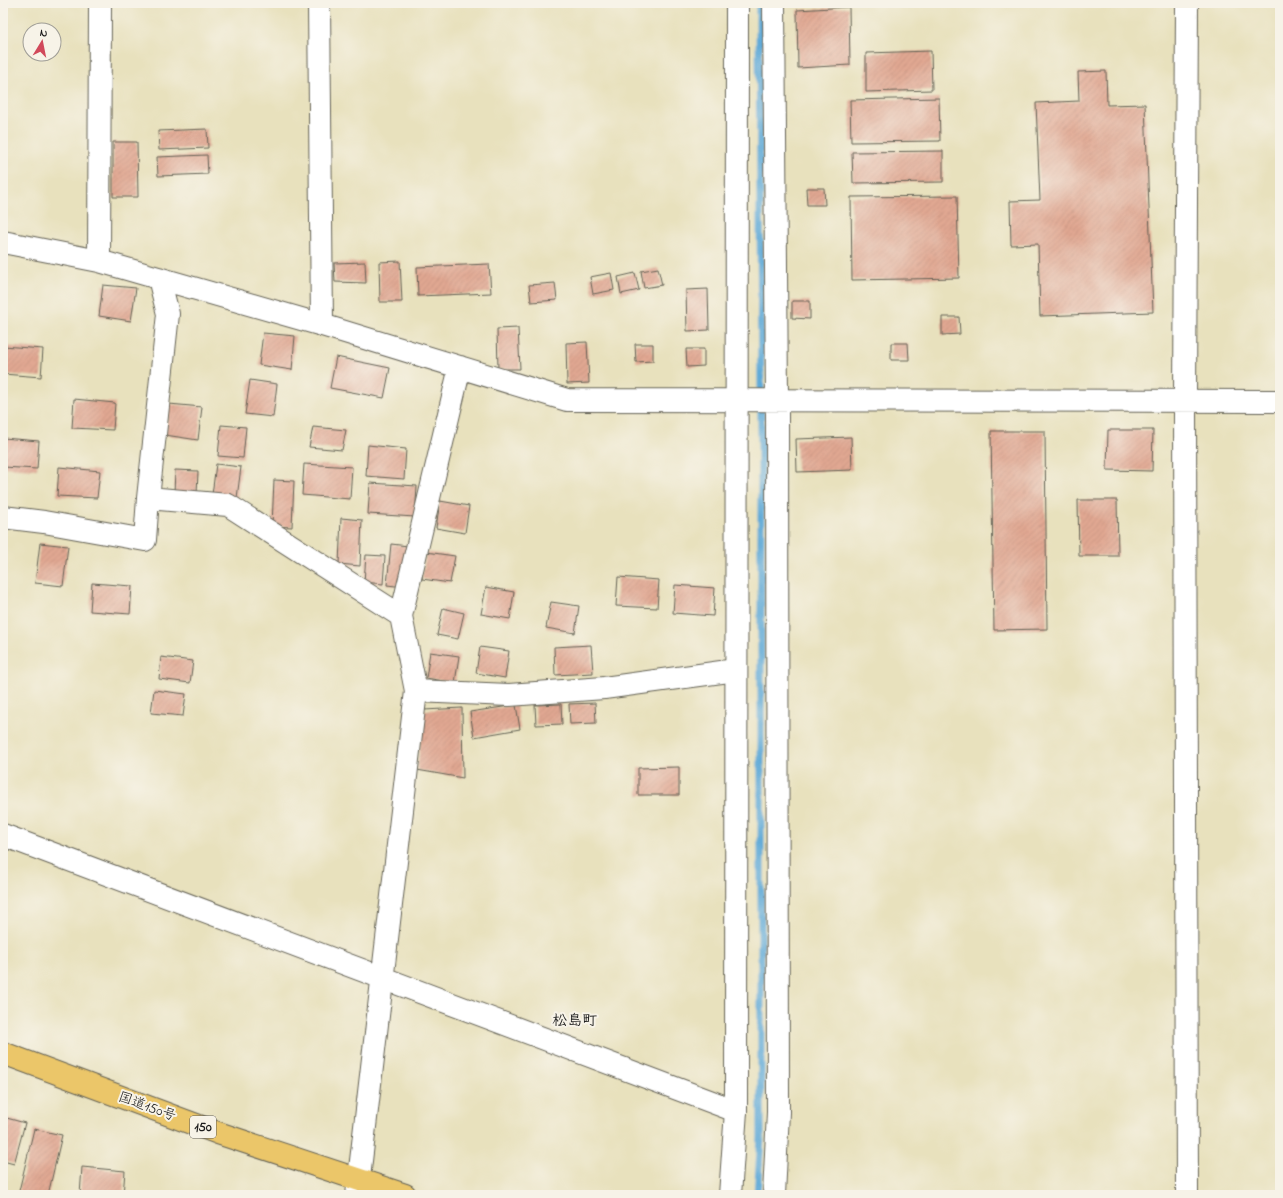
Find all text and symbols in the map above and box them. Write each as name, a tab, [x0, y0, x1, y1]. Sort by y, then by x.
north arrow	[22, 22, 62, 62]
text: N	[39, 25, 49, 42]
district label: 松島町	[552, 1010, 598, 1032]
street label: 国道150号	[115, 1087, 179, 1127]
road number: 150	[190, 1116, 216, 1138]

